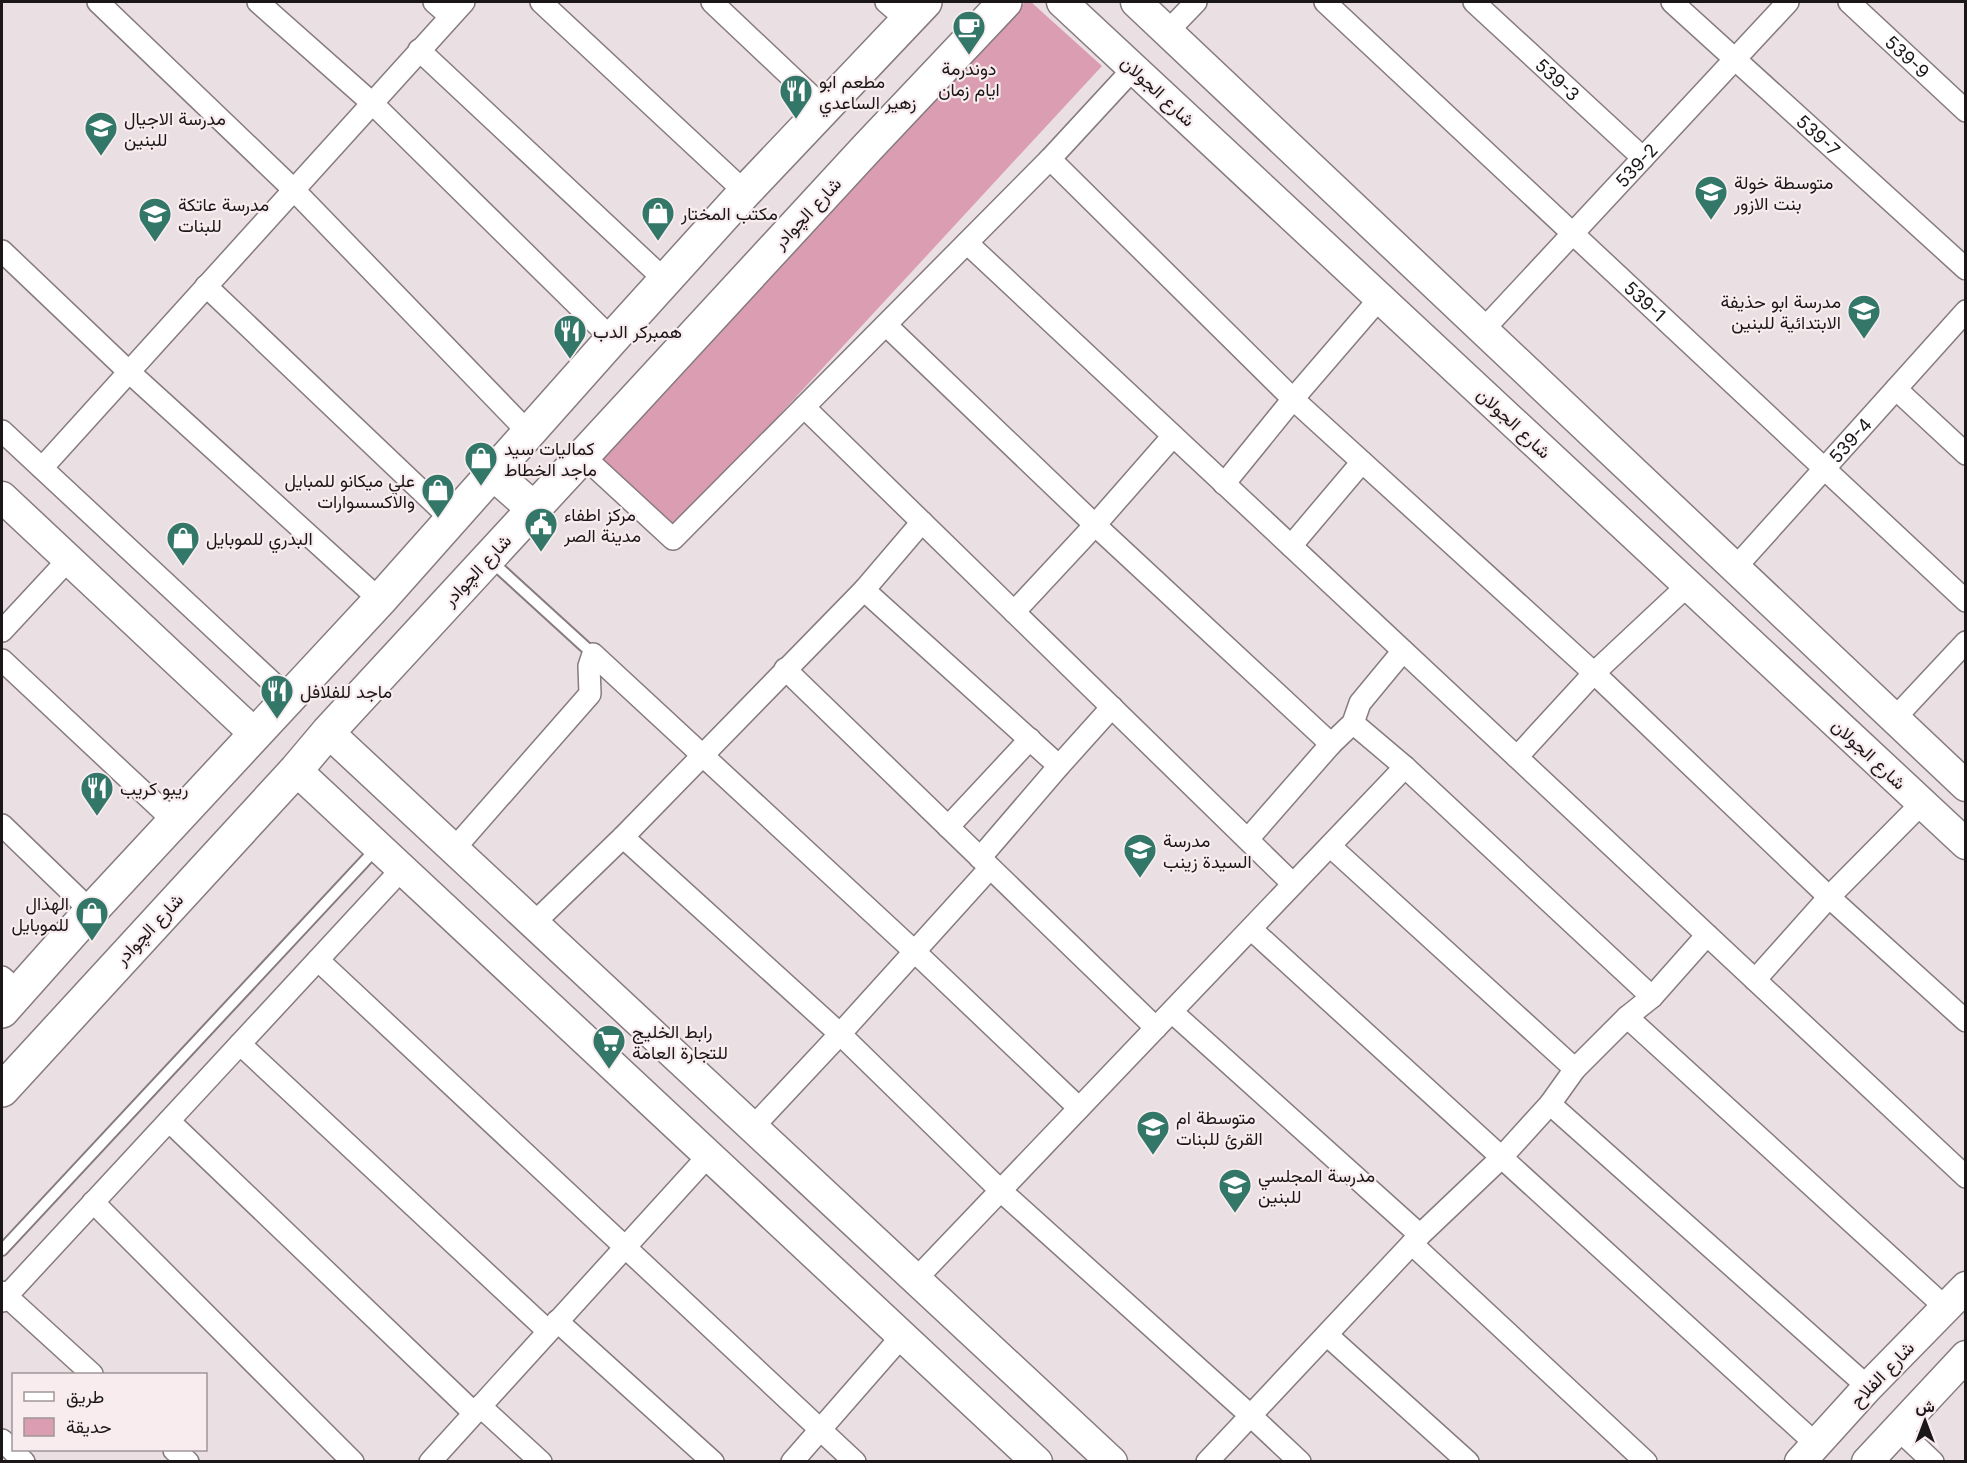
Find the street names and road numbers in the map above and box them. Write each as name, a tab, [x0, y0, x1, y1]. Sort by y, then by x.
street label: 539-9	[1881, 31, 1934, 82]
street label: شارع الجولان	[1115, 51, 1199, 132]
street label: 539-3	[1531, 54, 1584, 105]
street label: 539-7	[1793, 110, 1845, 160]
street label: 539-2	[1611, 139, 1662, 191]
street label: شارع الچوادر	[768, 173, 847, 255]
street label: 539-1	[1620, 277, 1670, 325]
street label: شارع الجولان	[1471, 383, 1555, 464]
street label: 539-4	[1824, 413, 1876, 467]
street label: شارع الچوادر	[438, 530, 517, 612]
street label: شارع الجولان	[1826, 714, 1910, 795]
street label: شارع الچوادر	[110, 889, 189, 971]
street label: شارع الفلاح	[1846, 1337, 1920, 1412]

